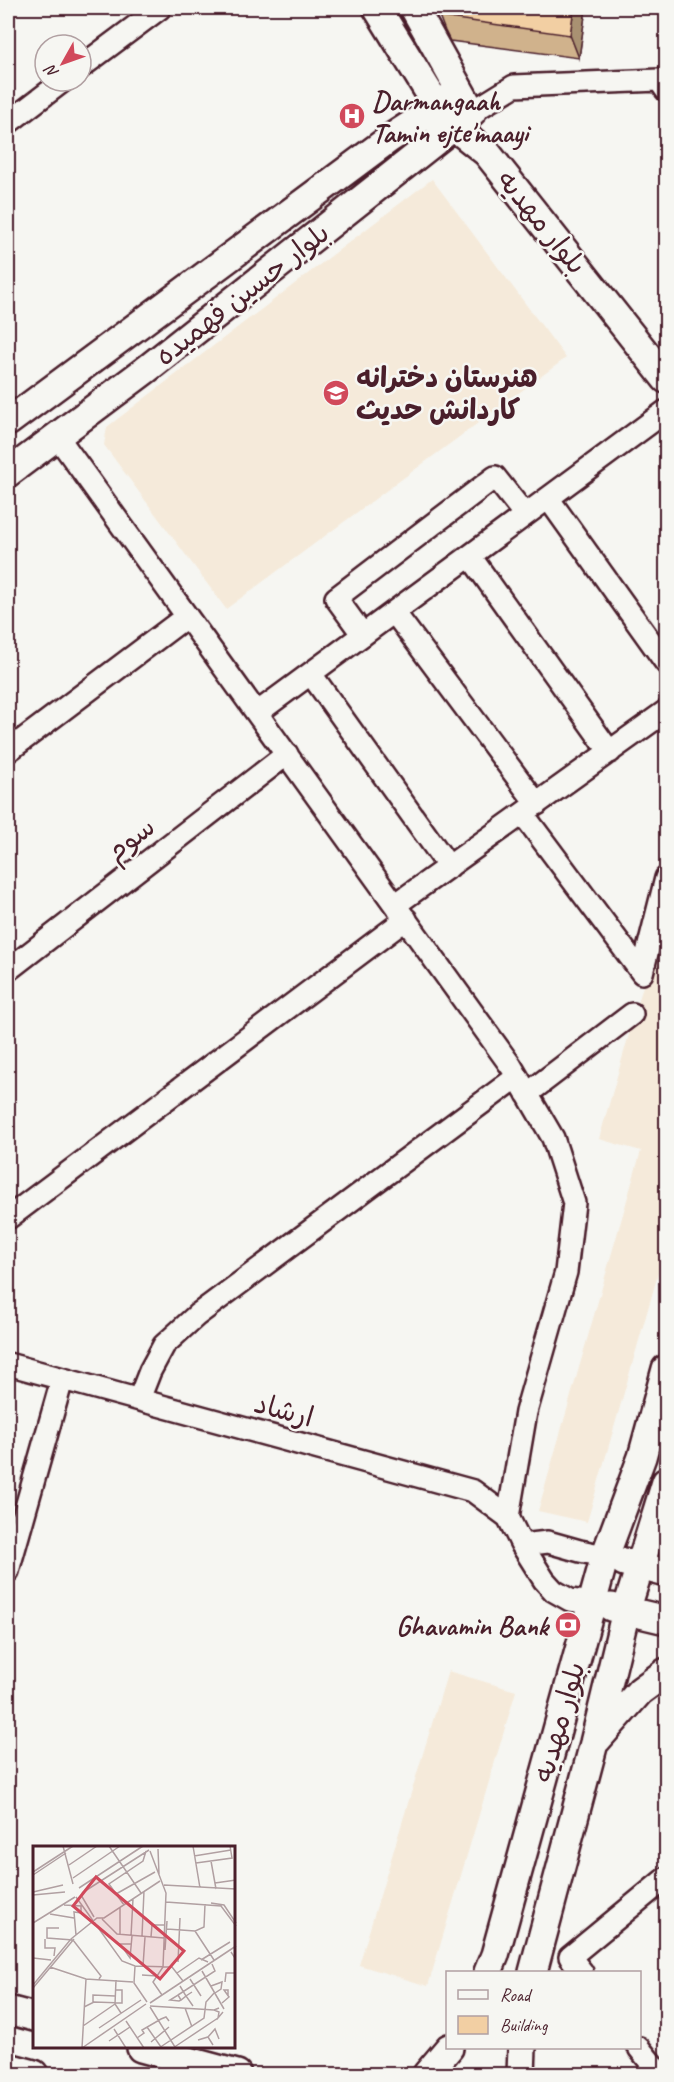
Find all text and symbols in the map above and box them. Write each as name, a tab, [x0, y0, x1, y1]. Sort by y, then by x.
north arrow	[33, 33, 93, 93]
text: N	[39, 59, 63, 82]
place label: Darmangaah Tamin ejte'maayi	[372, 83, 532, 151]
hospital icon: Darmangaah Tamin ejte'maayi	[337, 101, 367, 131]
street label: بلوار مهدیه	[489, 163, 595, 281]
street label: بلوار حسین فهمیده	[148, 215, 336, 373]
place label: هنرستان دخترانه کاردانش حدیث	[356, 360, 538, 427]
school or university icon: هنرستان دخترانه کاردانش حدیث	[321, 378, 351, 408]
street label: سوم	[98, 809, 164, 872]
street label: ارشاد	[250, 1385, 318, 1435]
place label: Ghavamin Bank	[396, 1608, 551, 1643]
bank icon: Ghavamin Bank	[553, 1610, 583, 1640]
street label: بلوار مهدیه	[525, 1658, 593, 1786]
inset map	[33, 1846, 236, 2049]
legend	[446, 1971, 641, 2049]
text: Road	[500, 1984, 533, 2006]
text: Building	[500, 2014, 549, 2036]

